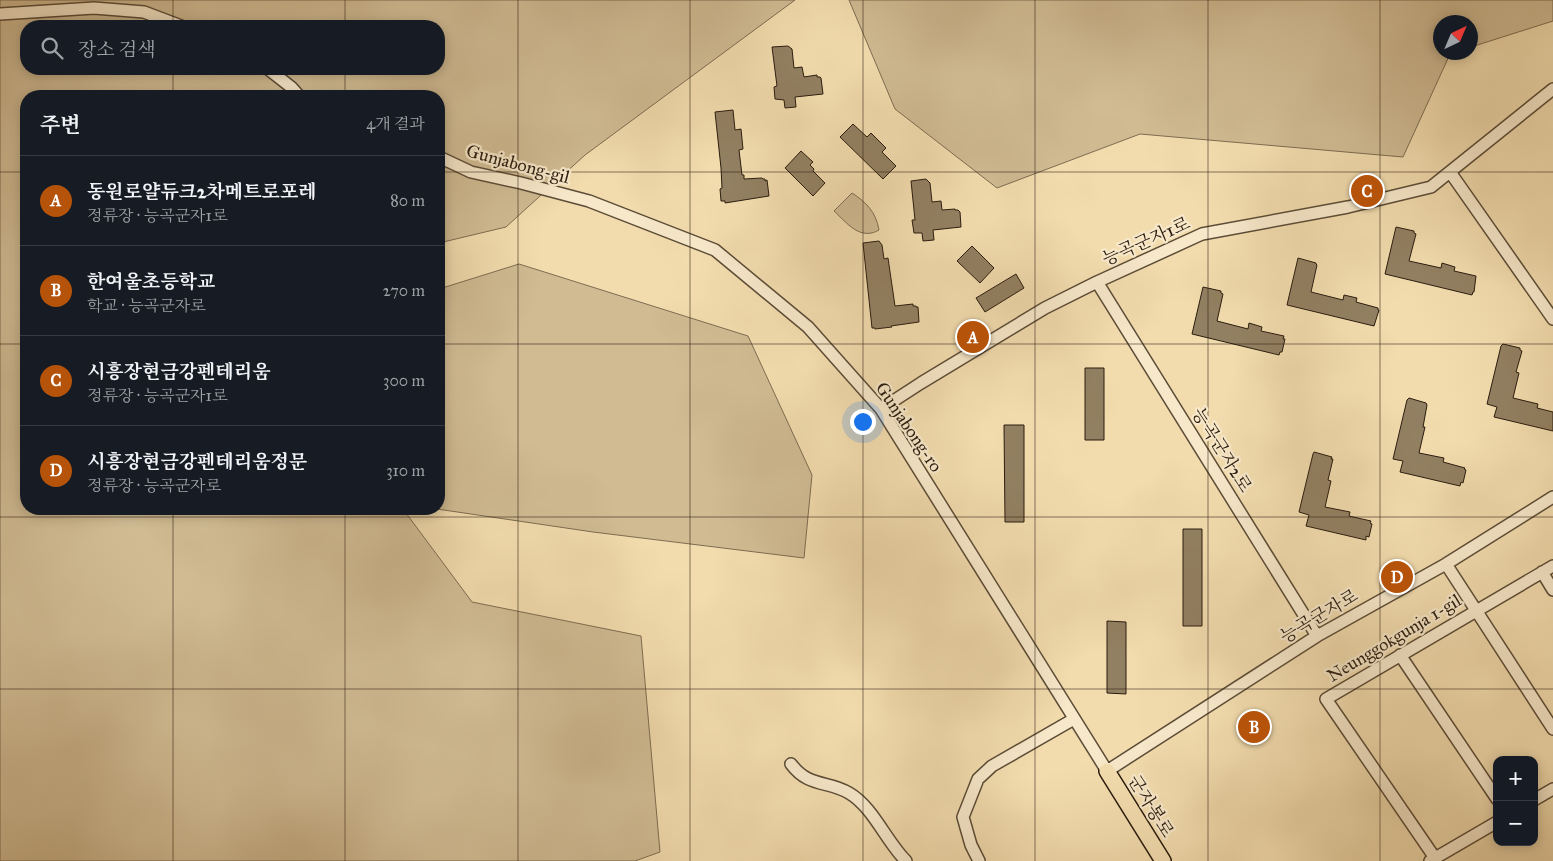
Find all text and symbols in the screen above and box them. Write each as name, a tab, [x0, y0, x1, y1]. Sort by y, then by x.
north arrow	[1433, 15, 1478, 60]
search box	[20, 20, 445, 75]
icon: search	[38, 34, 66, 62]
text: 장소 검색	[78, 38, 156, 61]
text: 주변	[40, 112, 81, 138]
text: 4개 결과	[366, 114, 425, 133]
street label: Gunjabong-gil	[464, 140, 572, 189]
pin: C	[1351, 172, 1383, 210]
text: 동원로얄듀크2차메트로포레	[87, 180, 317, 203]
text: A	[51, 191, 61, 210]
text: 80 m	[390, 191, 425, 210]
text: 정류장 · 능곡군자1로	[87, 206, 227, 225]
street label: 능곡군자1로	[1099, 212, 1193, 270]
text: 한여울초등학교	[87, 270, 215, 293]
text: B	[51, 281, 61, 300]
text: 270 m	[383, 281, 425, 300]
text: 학교 · 능곡군자로	[87, 296, 206, 315]
pin: A	[957, 318, 989, 356]
text: 시흥장현금강펜테리움	[87, 360, 271, 383]
text: C	[51, 371, 61, 390]
text: 300 m	[383, 371, 425, 390]
street label: Gunjabong-ro	[870, 378, 947, 477]
text: 정류장 · 능곡군자1로	[87, 386, 227, 405]
street label: 능곡군자2로	[1187, 404, 1257, 496]
your location	[850, 409, 876, 435]
text: 시흥장현금강펜테리움정문	[87, 450, 307, 473]
text: D	[50, 461, 62, 480]
text: 310 m	[386, 461, 425, 480]
text: 정류장 · 능곡군자로	[87, 476, 221, 495]
pin: D	[1381, 558, 1413, 596]
street label: 능곡군자로	[1276, 584, 1362, 648]
street label: Neunggokgunja 1-gil	[1323, 589, 1466, 688]
pin: B	[1238, 708, 1270, 746]
map controls	[1493, 756, 1538, 846]
button: +	[1493, 756, 1538, 801]
street label: 군자봉로	[1123, 771, 1179, 841]
button: −	[1493, 801, 1538, 846]

